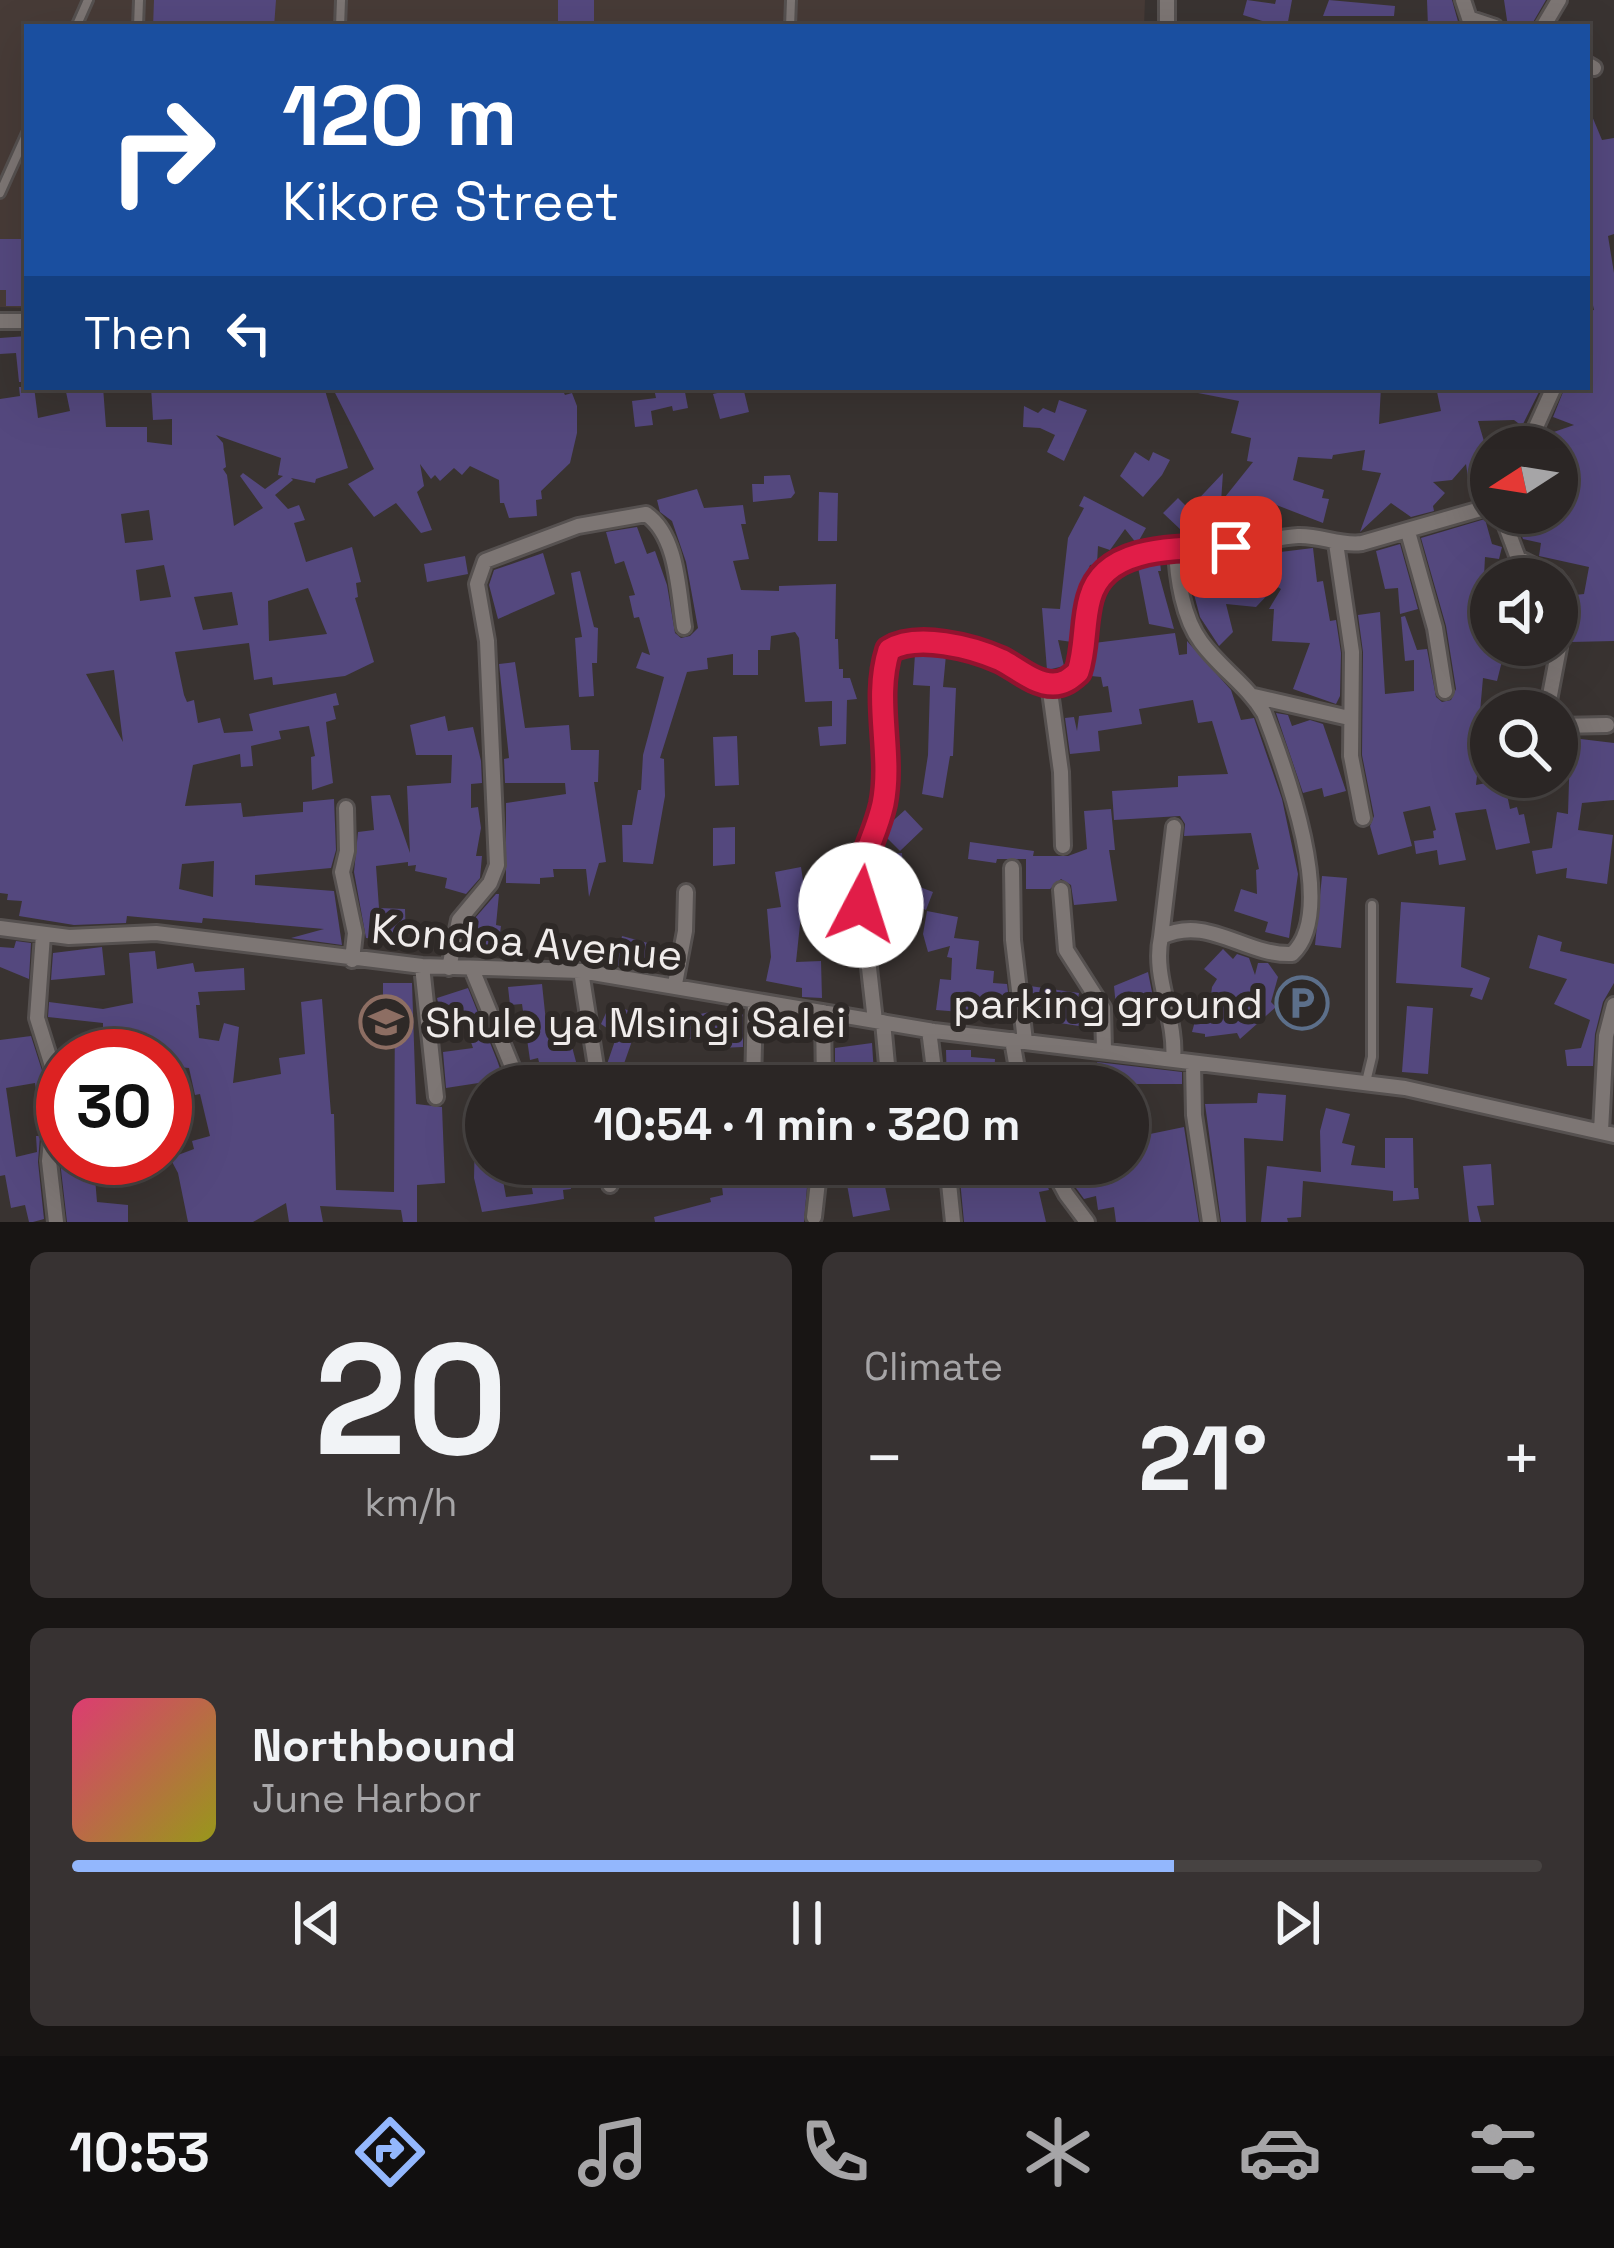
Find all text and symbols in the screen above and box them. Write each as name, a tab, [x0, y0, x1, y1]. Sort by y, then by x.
text: 120 m	[282, 62, 517, 170]
icon: right	[84, 72, 240, 228]
text: Kikore Street	[282, 167, 619, 236]
icon: left	[216, 300, 282, 366]
text: Then	[84, 305, 192, 362]
north arrow	[1470, 426, 1578, 534]
map controls	[1470, 426, 1578, 798]
pin	[1180, 496, 1282, 598]
icon: arrive	[1198, 514, 1264, 580]
button: sound	[1470, 558, 1578, 666]
button: search	[1470, 690, 1578, 798]
position arrow	[798, 842, 924, 968]
street label: Kondoa Avenue	[369, 902, 685, 982]
parking icon: parking ground	[1274, 975, 1330, 1031]
place label: parking ground	[953, 977, 1263, 1030]
school or university icon: Shule ya Msingi Salei	[358, 994, 414, 1050]
place label: Shule ya Msingi Salei	[425, 996, 846, 1049]
speed limit sign: 30	[36, 1029, 192, 1185]
text: 10:54 · 1 min · 320 m	[594, 1096, 1020, 1153]
text: 20	[314, 1300, 508, 1500]
text: Climate	[864, 1342, 1003, 1391]
text: 21°	[1138, 1401, 1268, 1516]
text: −	[864, 1416, 905, 1500]
text: +	[1501, 1416, 1542, 1500]
text: km/h	[365, 1478, 457, 1527]
text: Northbound	[252, 1717, 516, 1774]
text: June Harbor	[252, 1774, 482, 1823]
icon: previous	[284, 1890, 350, 1956]
icon: pause	[774, 1890, 840, 1956]
icon: next	[1264, 1890, 1330, 1956]
icon: directions	[348, 2110, 432, 2194]
icon: music	[571, 2110, 655, 2194]
icon: phone	[793, 2110, 877, 2194]
icon: climate	[1016, 2110, 1100, 2194]
icon: car	[1238, 2110, 1322, 2194]
icon: filters	[1461, 2110, 1545, 2194]
text: 10:53	[69, 2118, 210, 2187]

